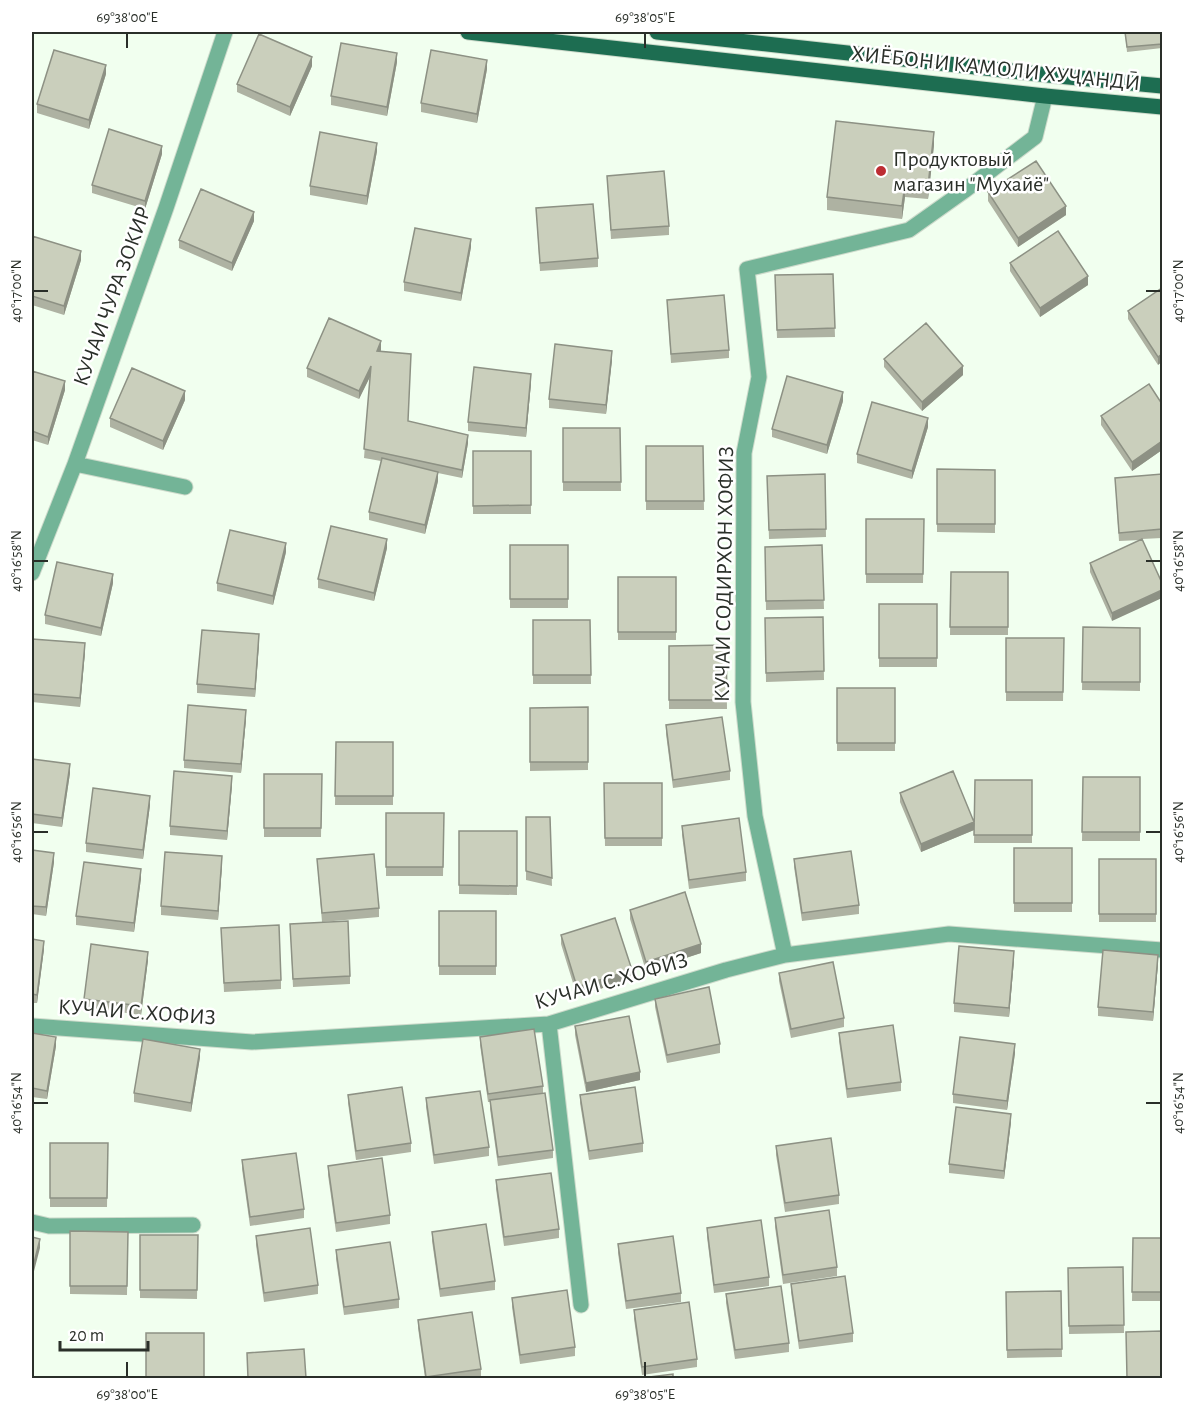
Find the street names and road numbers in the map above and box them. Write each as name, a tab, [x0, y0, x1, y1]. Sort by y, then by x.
street label: ХИЁБОНИ КАМОЛИ ХУҶАНДӢ	[850, 42, 1141, 94]
street label: КУЧАИ ЧУРА ЗОКИР	[69, 204, 155, 389]
street label: КУЧАИ СОДИРХОН ХОФИЗ	[711, 446, 737, 702]
street label: КУЧАИ С.ХОФИЗ	[532, 949, 690, 1013]
street label: КУЧАИ С.ХОФИЗ	[57, 995, 217, 1028]

